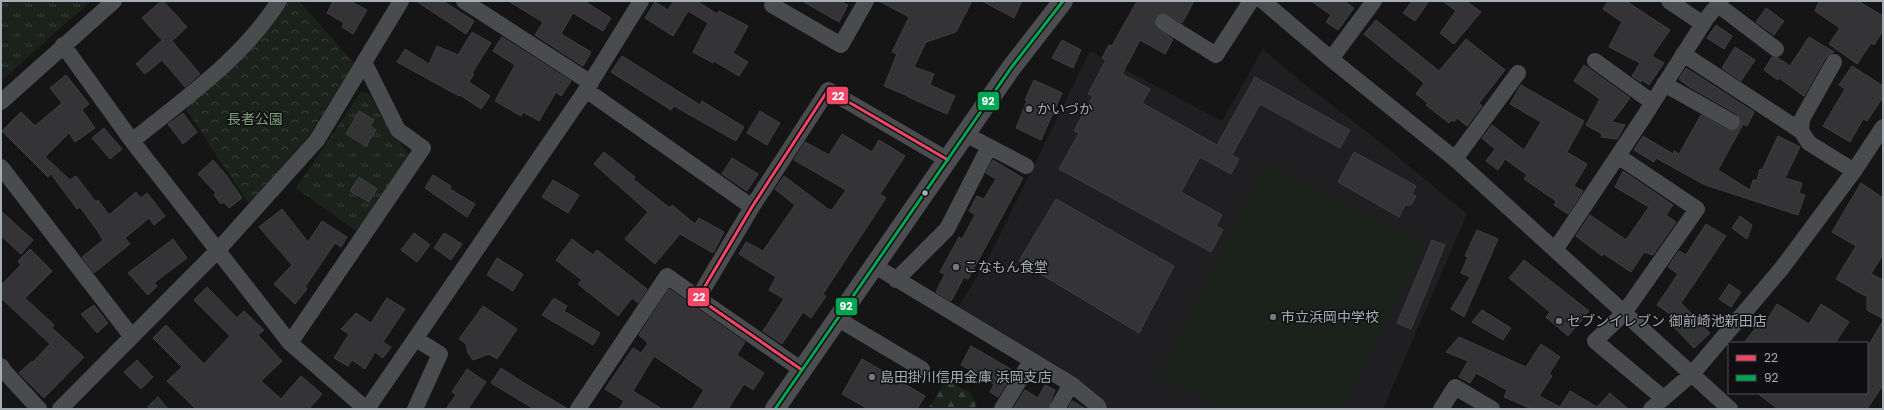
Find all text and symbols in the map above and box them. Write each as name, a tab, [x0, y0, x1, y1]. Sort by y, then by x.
line badge: 22	[826, 86, 849, 105]
text: 22	[832, 88, 844, 104]
line badge: 92	[977, 91, 1000, 111]
text: 92	[981, 93, 995, 109]
place label: かいづか	[1037, 99, 1093, 119]
marker: かいづか	[1024, 104, 1034, 114]
park label: 長者公園	[227, 109, 283, 129]
unlabelled marker	[920, 188, 930, 198]
place label: こなもん食堂	[964, 257, 1048, 277]
marker: こなもん食堂	[951, 262, 961, 272]
line badge: 22	[687, 287, 710, 307]
text: 22	[693, 289, 705, 305]
line badge: 92	[835, 297, 858, 316]
text: 92	[839, 298, 853, 314]
place label: 市立浜岡中学校	[1281, 307, 1379, 327]
place label: セブンイレブン 御前崎池新田店	[1567, 311, 1767, 331]
marker: 市立浜岡中学校	[1268, 312, 1278, 322]
marker: セブンイレブン 御前崎池新田店	[1554, 316, 1564, 326]
legend	[1728, 342, 1868, 394]
text: 22	[1764, 349, 1778, 366]
place label: 島田掛川信用金庫 浜岡支店	[880, 367, 1052, 387]
text: 92	[1764, 369, 1779, 386]
marker: 島田掛川信用金庫 浜岡支店	[867, 372, 877, 382]

